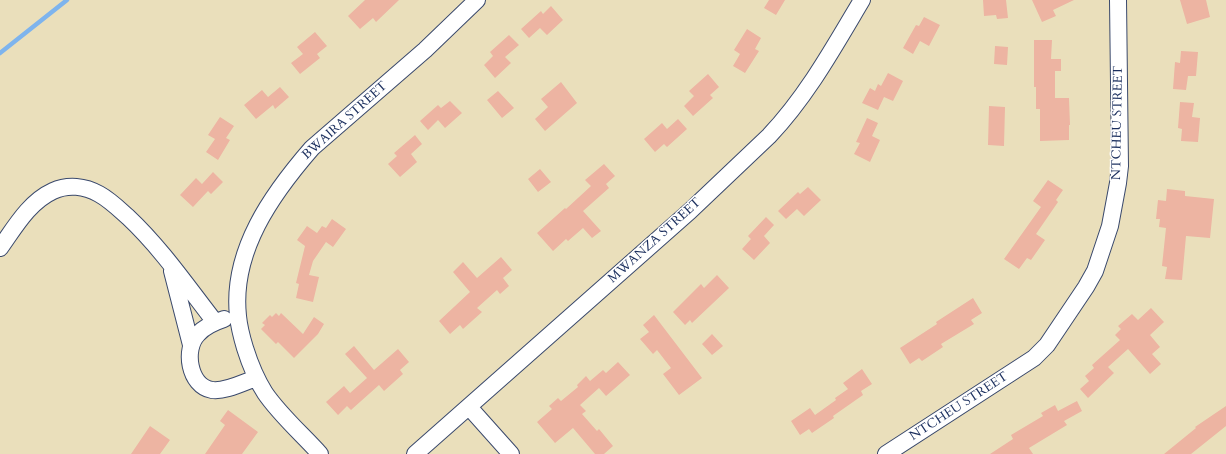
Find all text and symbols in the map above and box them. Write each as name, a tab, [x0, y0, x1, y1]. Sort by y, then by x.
street label: NTCHEU STREET	[1109, 66, 1127, 180]
street label: BWAIRA STREET	[299, 79, 391, 163]
street label: MWANZA STREET	[605, 195, 705, 287]
street label: NTCHEU STREET	[907, 369, 1011, 445]

